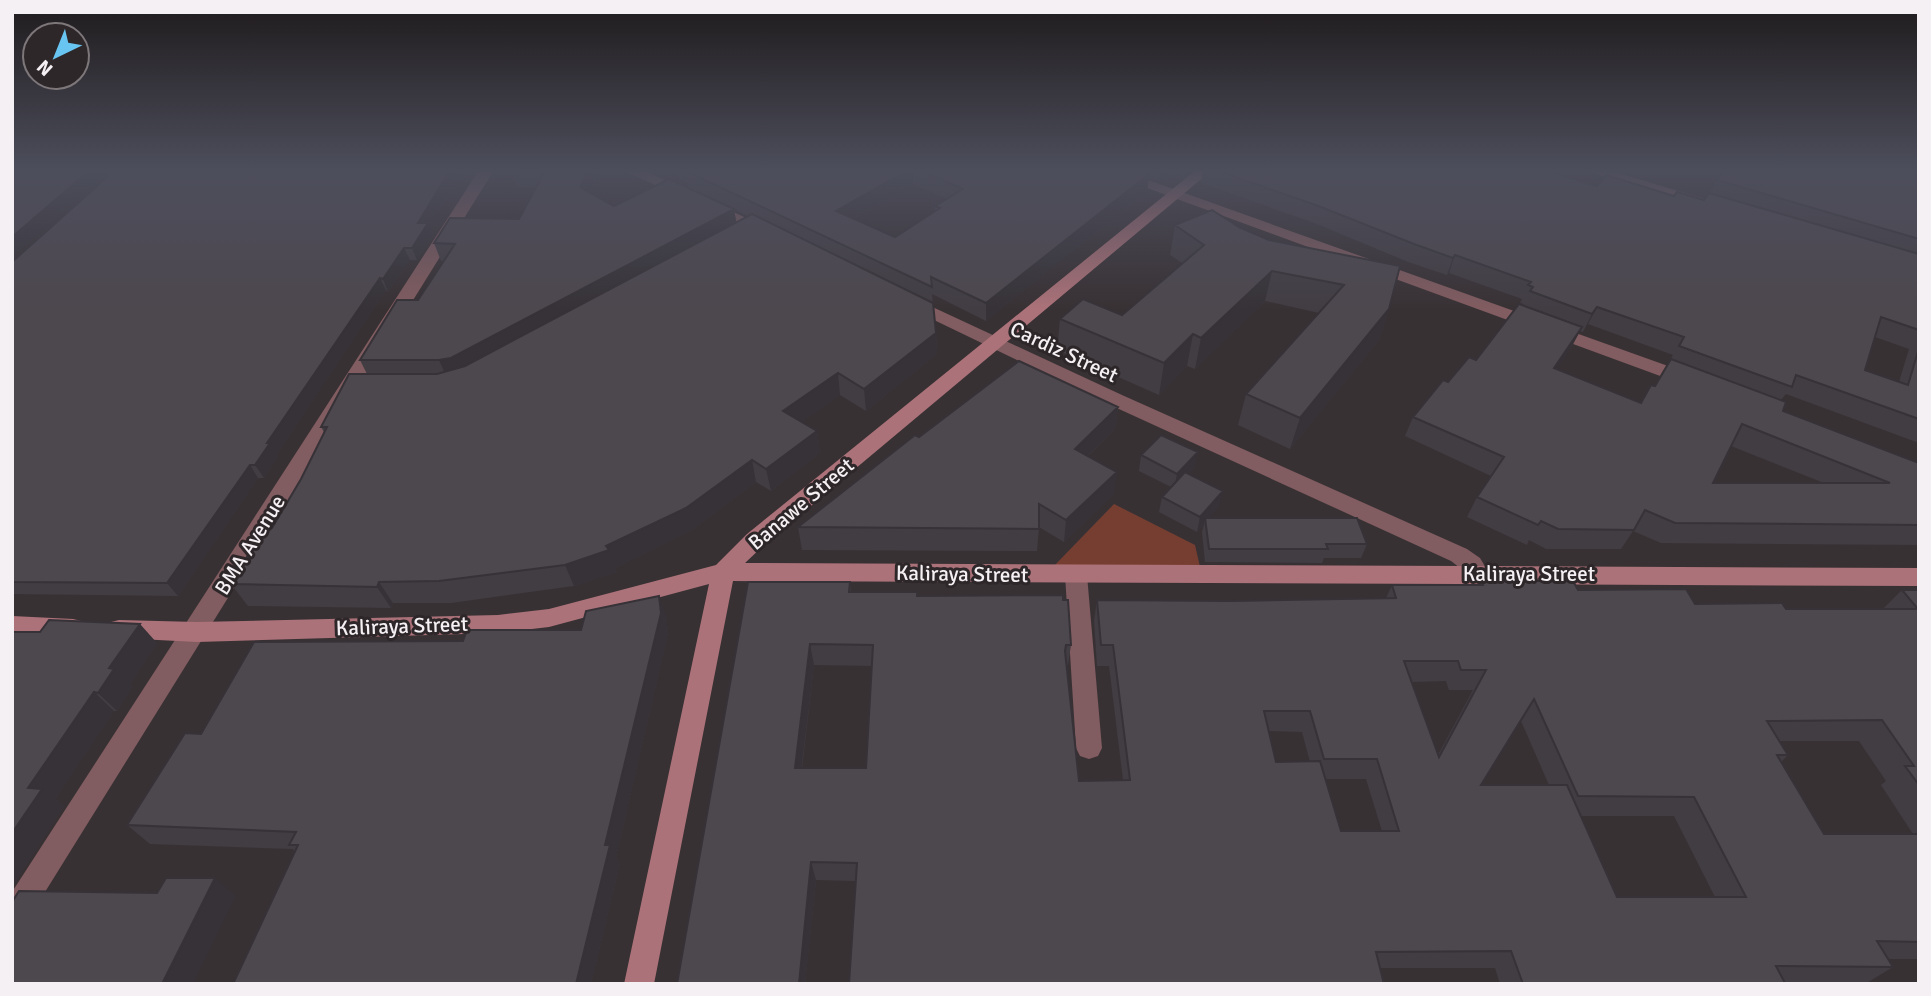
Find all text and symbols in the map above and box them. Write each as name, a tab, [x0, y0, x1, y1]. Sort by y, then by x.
north arrow	[21, 21, 91, 91]
text: N	[32, 54, 58, 81]
street label: Cardiz Street	[1006, 316, 1122, 388]
street label: Banawe Street	[743, 452, 859, 556]
street label: BMA Avenue	[209, 490, 291, 600]
street label: Kaliraya Street	[896, 560, 1028, 588]
street label: Kaliraya Street	[1463, 561, 1595, 587]
street label: Kaliraya Street	[335, 611, 469, 641]

